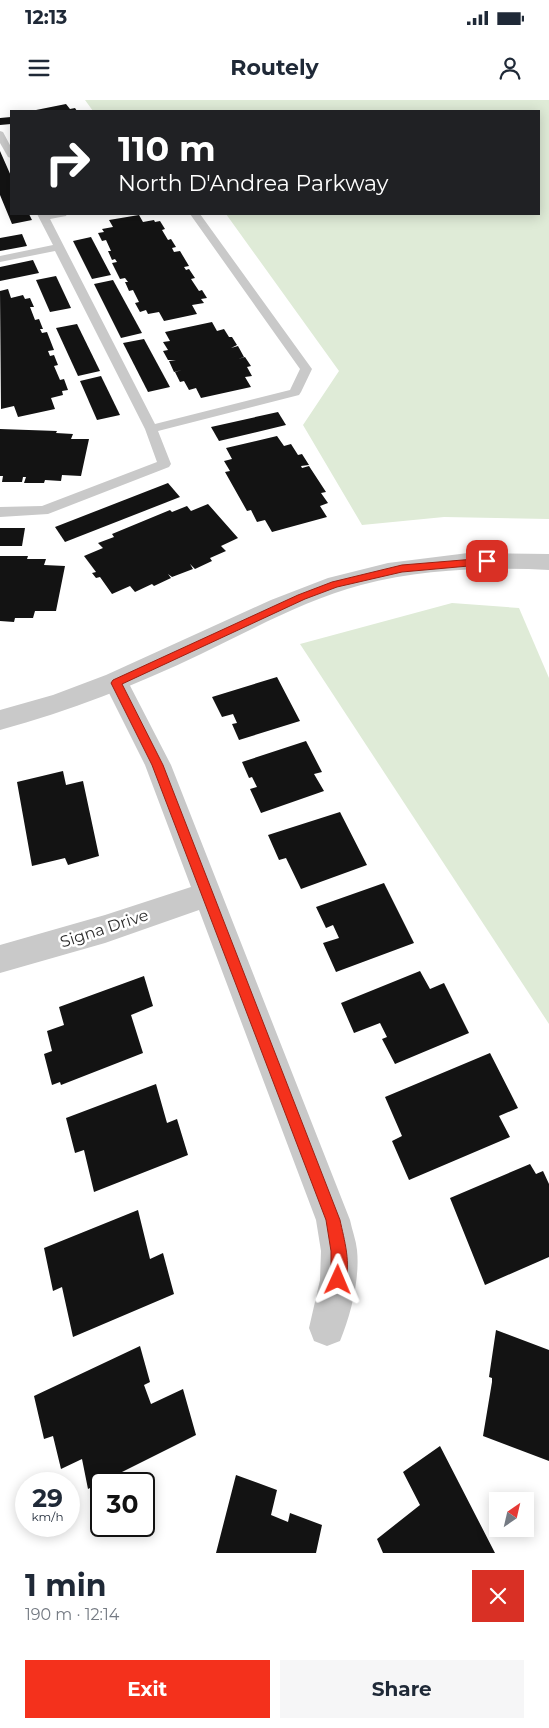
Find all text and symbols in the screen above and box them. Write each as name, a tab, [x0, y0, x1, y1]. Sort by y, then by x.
text: 12:13	[25, 6, 67, 29]
icon: menu	[25, 54, 53, 82]
text: Routely	[230, 54, 319, 81]
icon: person	[496, 54, 524, 82]
text: 110 m	[118, 127, 216, 170]
icon: right	[35, 130, 100, 195]
text: North D'Andrea Parkway	[118, 170, 389, 197]
pin	[466, 540, 508, 582]
icon: arrive	[473, 547, 501, 575]
street label: Signa Drive	[58, 905, 151, 952]
position arrow	[311, 1253, 363, 1305]
speed limit sign: 30	[90, 1472, 155, 1537]
text: 29	[32, 1483, 63, 1513]
north arrow	[489, 1492, 534, 1538]
map controls	[489, 1492, 534, 1537]
text: km/h	[31, 1509, 64, 1524]
text: 1 min	[25, 1567, 106, 1604]
button: close	[472, 1570, 524, 1622]
text: 190 m · 12:14	[25, 1605, 119, 1624]
button: Exit	[25, 1660, 270, 1718]
button: Share	[280, 1660, 524, 1718]

